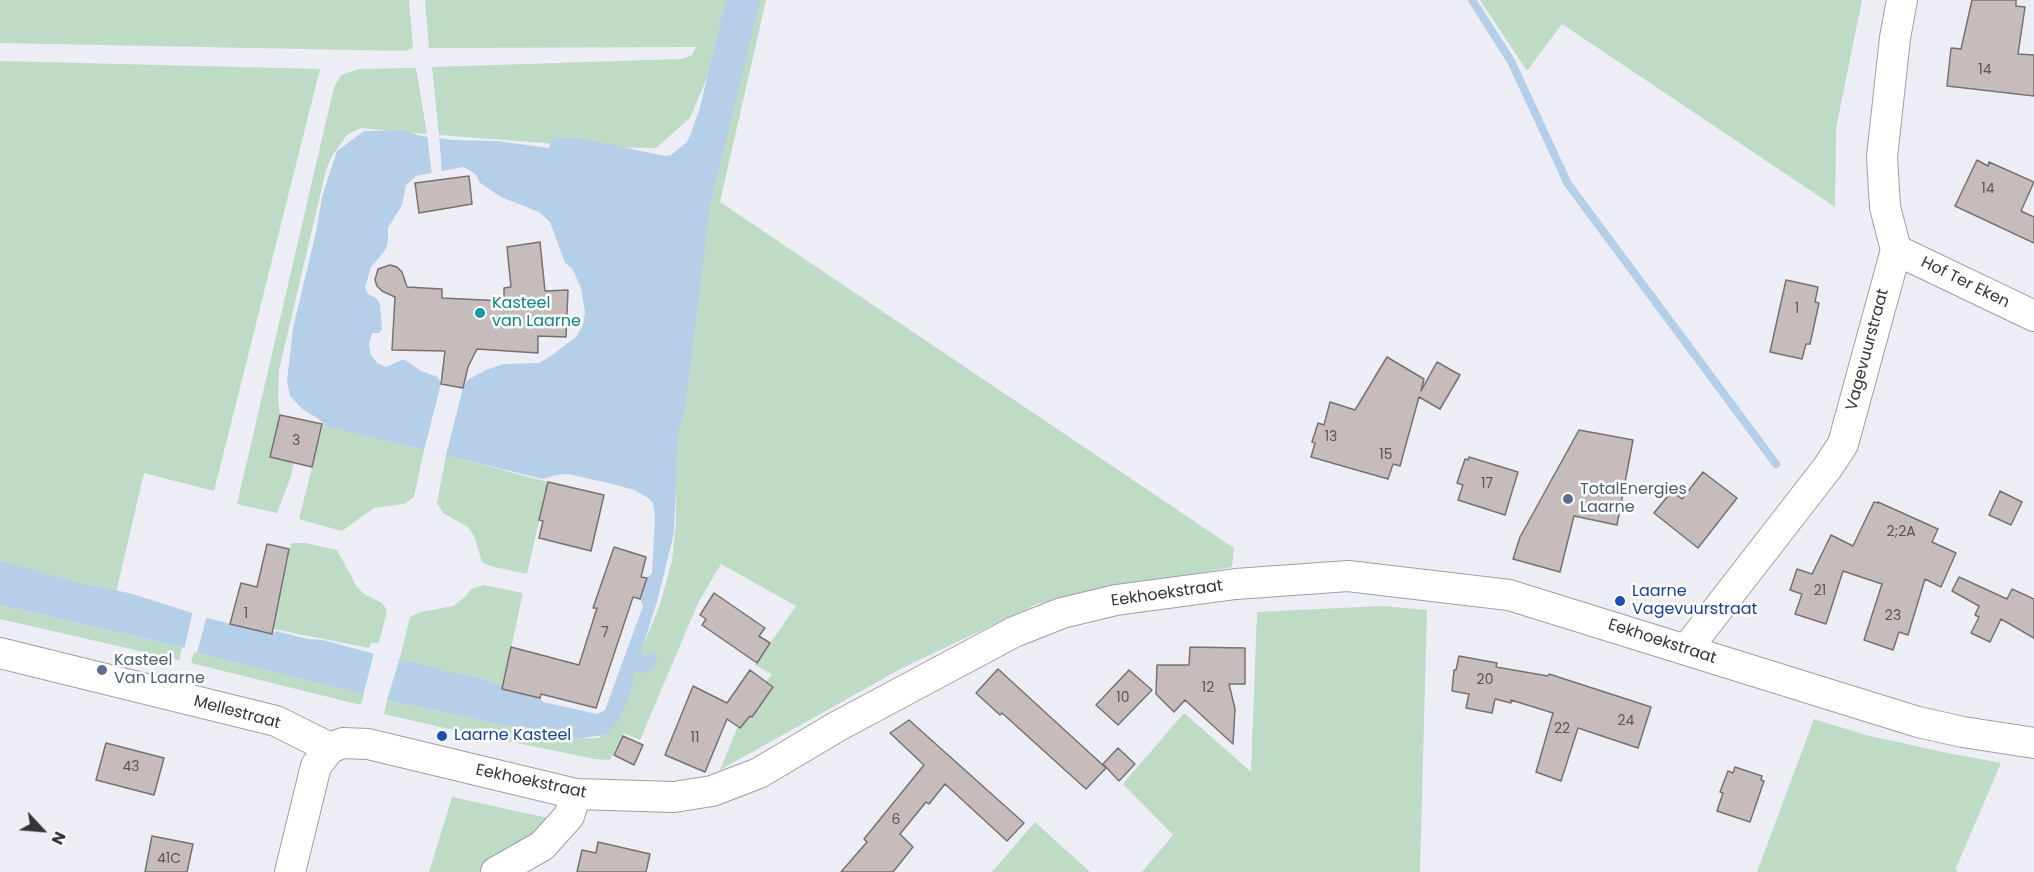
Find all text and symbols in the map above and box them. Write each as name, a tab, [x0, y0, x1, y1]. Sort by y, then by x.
house number: 14	[1978, 62, 1992, 78]
house number: 14	[1981, 181, 1995, 197]
street label: Hof Ter Eken	[1918, 253, 2012, 313]
street label: Vagevuurstraat	[1843, 287, 1893, 413]
place label: Kasteel van Laarne	[492, 294, 581, 332]
house number: 1	[1795, 301, 1799, 317]
marker: Kasteel van Laarne	[473, 306, 487, 320]
house number: 13	[1325, 429, 1337, 445]
house number: 3	[292, 433, 300, 449]
house number: 15	[1379, 447, 1393, 463]
house number: 17	[1481, 476, 1493, 492]
place label: TotalEnergies Laarne	[1580, 480, 1687, 518]
marker: TotalEnergies Laarne	[1561, 492, 1575, 506]
house number: 2;2A	[1886, 524, 1916, 540]
street label: Eekhoekstraat	[1110, 577, 1224, 611]
place label: Laarne Vagevuurstraat	[1632, 582, 1757, 620]
house number: 21	[1814, 583, 1826, 599]
marker: Laarne Vagevuurstraat	[1613, 594, 1627, 608]
house number: 1	[244, 606, 248, 622]
house number: 23	[1885, 608, 1901, 624]
street label: Eekhoekstraat	[1605, 615, 1719, 669]
house number: 7	[601, 625, 609, 641]
place label: Kasteel Van Laarne	[114, 651, 205, 689]
marker: Kasteel Van Laarne	[95, 663, 109, 677]
house number: 20	[1477, 672, 1493, 688]
house number: 12	[1202, 680, 1214, 696]
house number: 10	[1116, 690, 1130, 706]
street label: Mellestraat	[191, 692, 283, 734]
house number: 24	[1618, 713, 1634, 729]
house number: 22	[1554, 721, 1570, 737]
place label: Laarne Kasteel	[454, 726, 571, 746]
marker: Laarne Kasteel	[435, 729, 449, 743]
house number: 11	[691, 730, 699, 746]
house number: 43	[122, 759, 140, 775]
street label: Eekhoekstraat	[474, 761, 588, 803]
north arrow	[12, 800, 72, 860]
house number: 6	[892, 812, 900, 828]
text: N	[46, 828, 72, 849]
house number: 41C	[157, 851, 181, 867]

